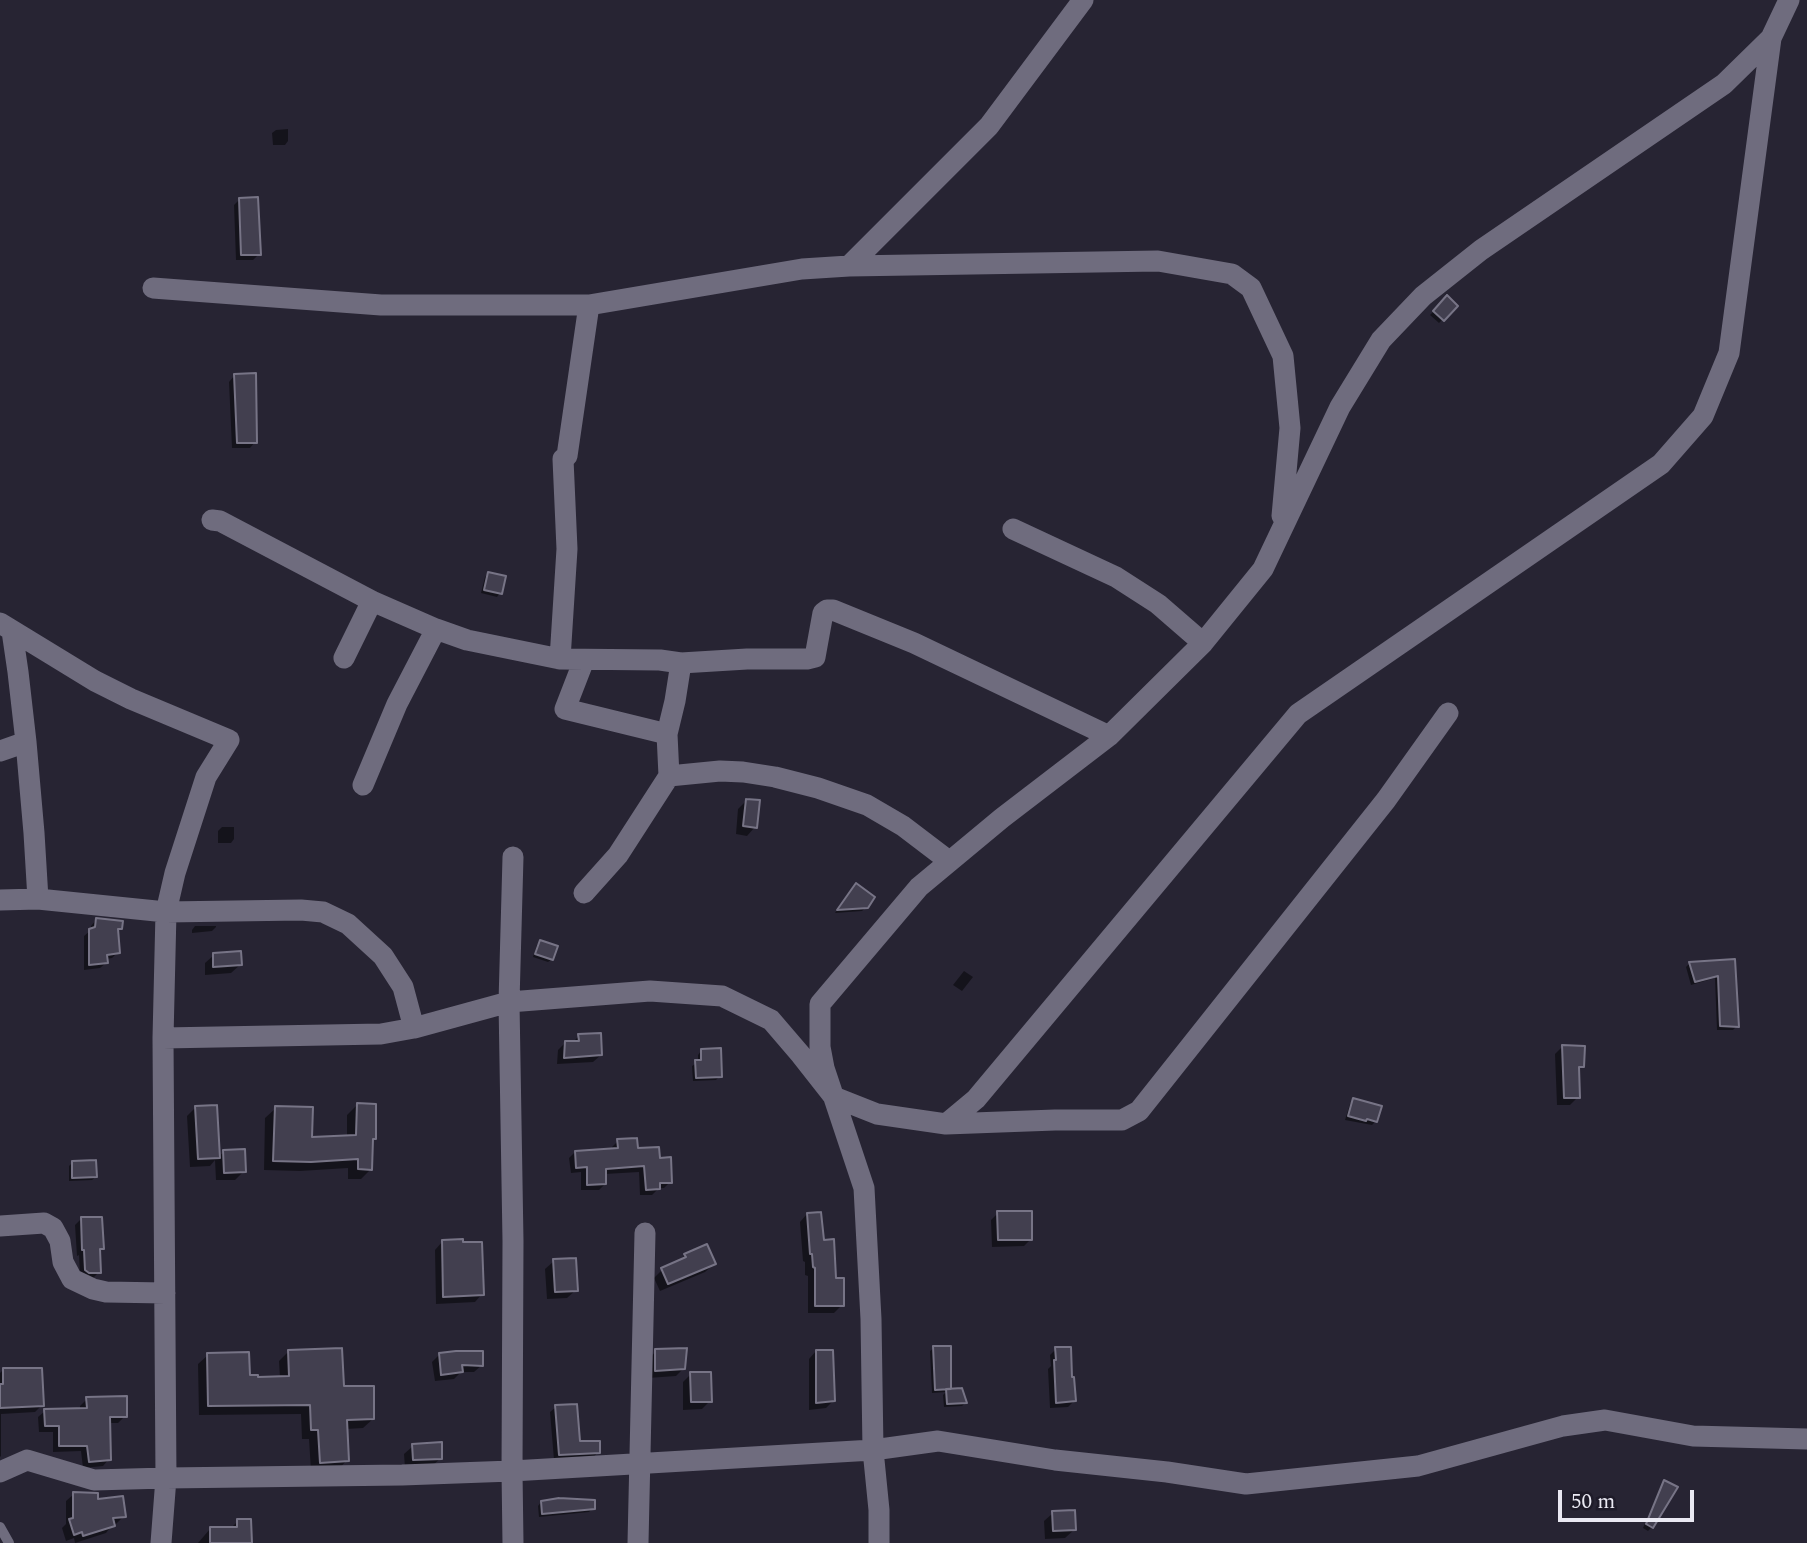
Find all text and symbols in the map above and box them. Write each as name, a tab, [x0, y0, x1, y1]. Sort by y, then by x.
scale bar	[1562, 1476, 1699, 1520]
text: 50 m	[1571, 1486, 1615, 1518]

